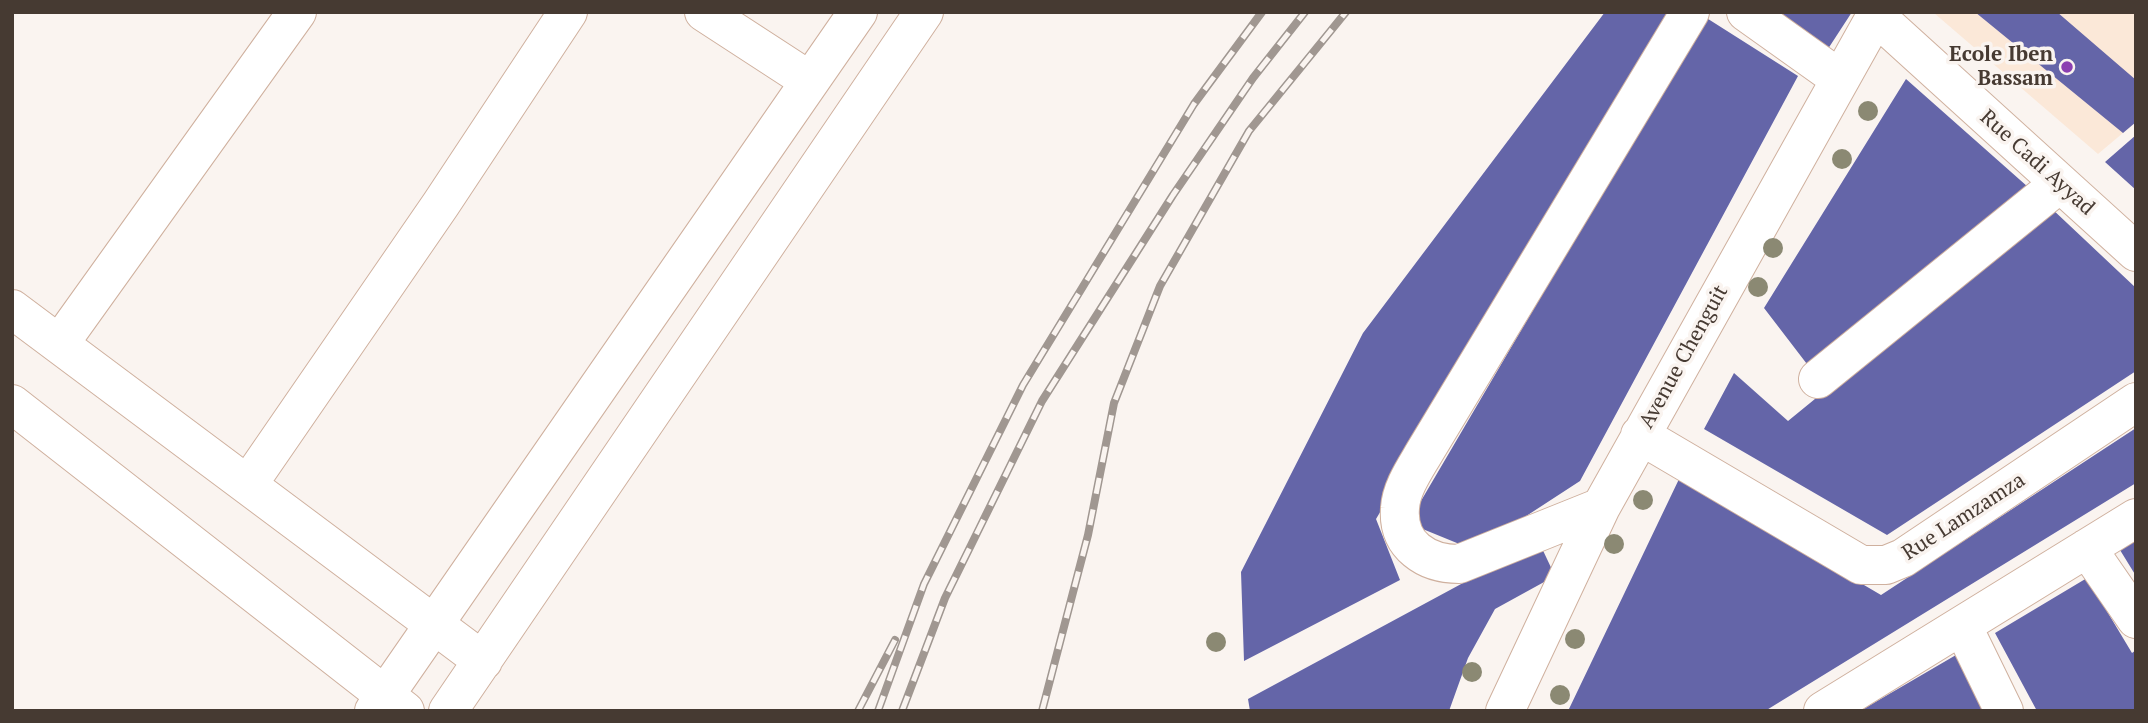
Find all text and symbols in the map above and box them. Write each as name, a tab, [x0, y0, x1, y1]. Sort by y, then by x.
place label: Ecole Iben Bassam	[1949, 42, 2053, 92]
marker: Ecole Iben Bassam	[2059, 59, 2075, 75]
street label: Rue Cadi Ayyad	[1975, 105, 2099, 221]
street label: Avenue Chenguit	[1634, 281, 1734, 433]
street label: Rue Lamzamza	[1898, 468, 2030, 566]

